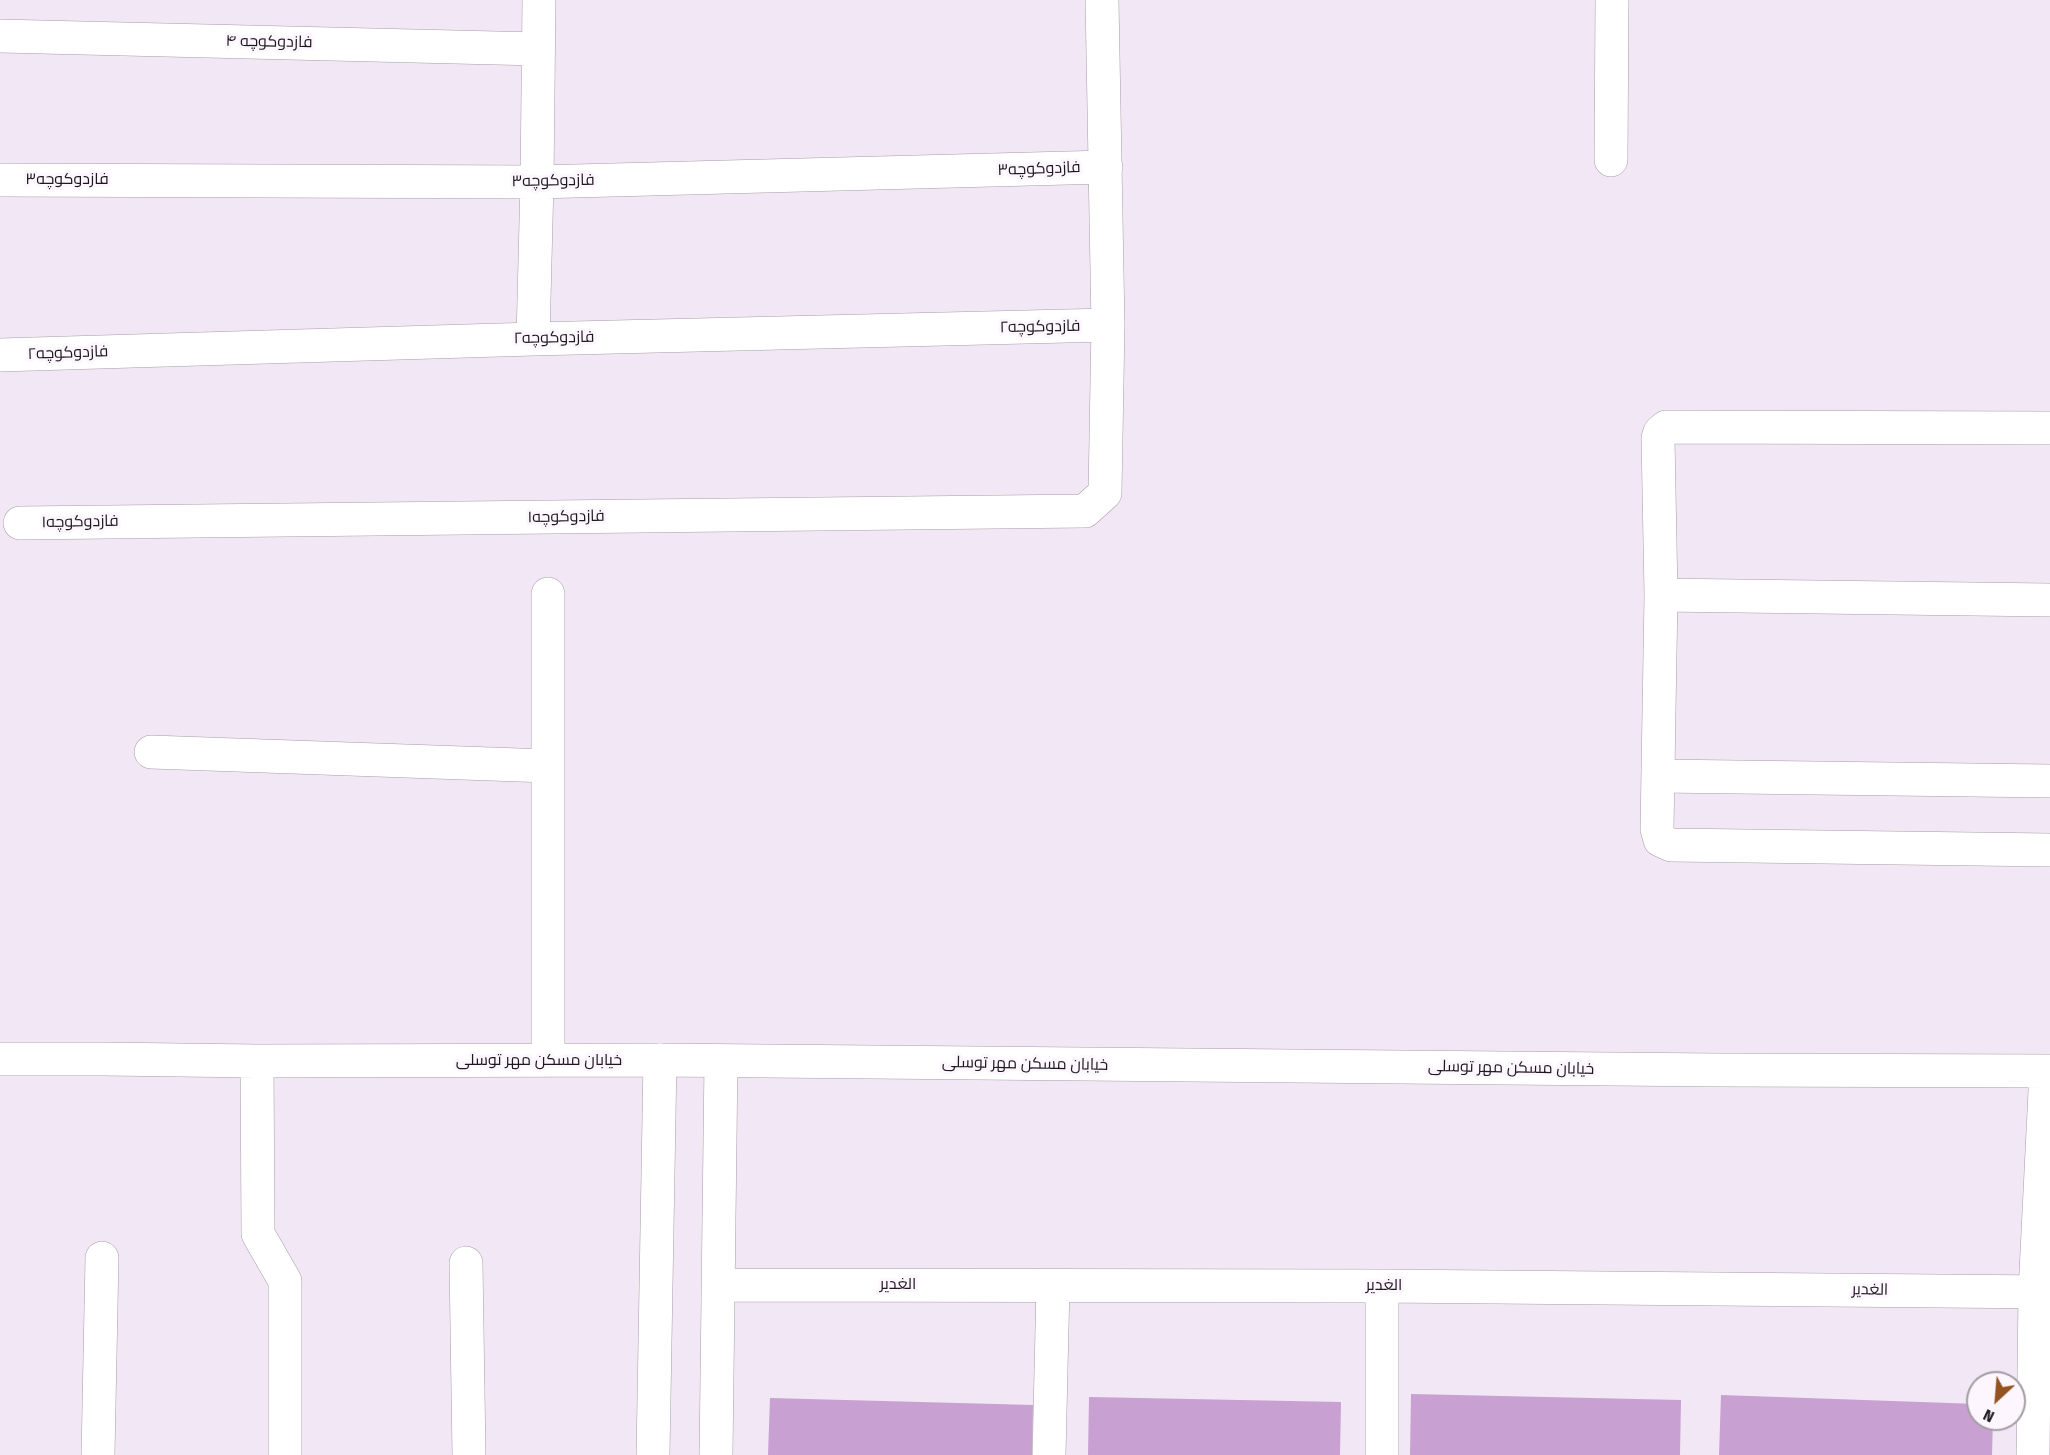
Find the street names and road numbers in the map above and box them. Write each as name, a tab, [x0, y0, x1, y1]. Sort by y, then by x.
street label: فازدوکوچه ۴	[225, 32, 313, 52]
street label: فازدوکوچه۳	[997, 158, 1081, 180]
street label: فازدوکوچه۳	[25, 170, 109, 190]
street label: فازدوکوچه۳	[511, 171, 595, 191]
street label: فازدوکوچه۲	[999, 317, 1081, 337]
street label: فازدوکوچه۲	[513, 328, 595, 348]
street label: فازدوکوچه۲	[27, 342, 109, 364]
street label: فازدوکوچه۱	[527, 507, 605, 527]
street label: فازدوکوچه۱	[41, 512, 119, 532]
street label: خیابان مسکن مهر توسلی	[456, 1051, 622, 1071]
street label: خیابان مسکن مهر توسلی	[942, 1053, 1108, 1075]
street label: خیابان مسکن مهر توسلی	[1428, 1057, 1594, 1079]
street label: الغدیر	[880, 1275, 916, 1295]
street label: الغدیر	[1366, 1276, 1402, 1296]
street label: الغدیر	[1852, 1280, 1888, 1300]

